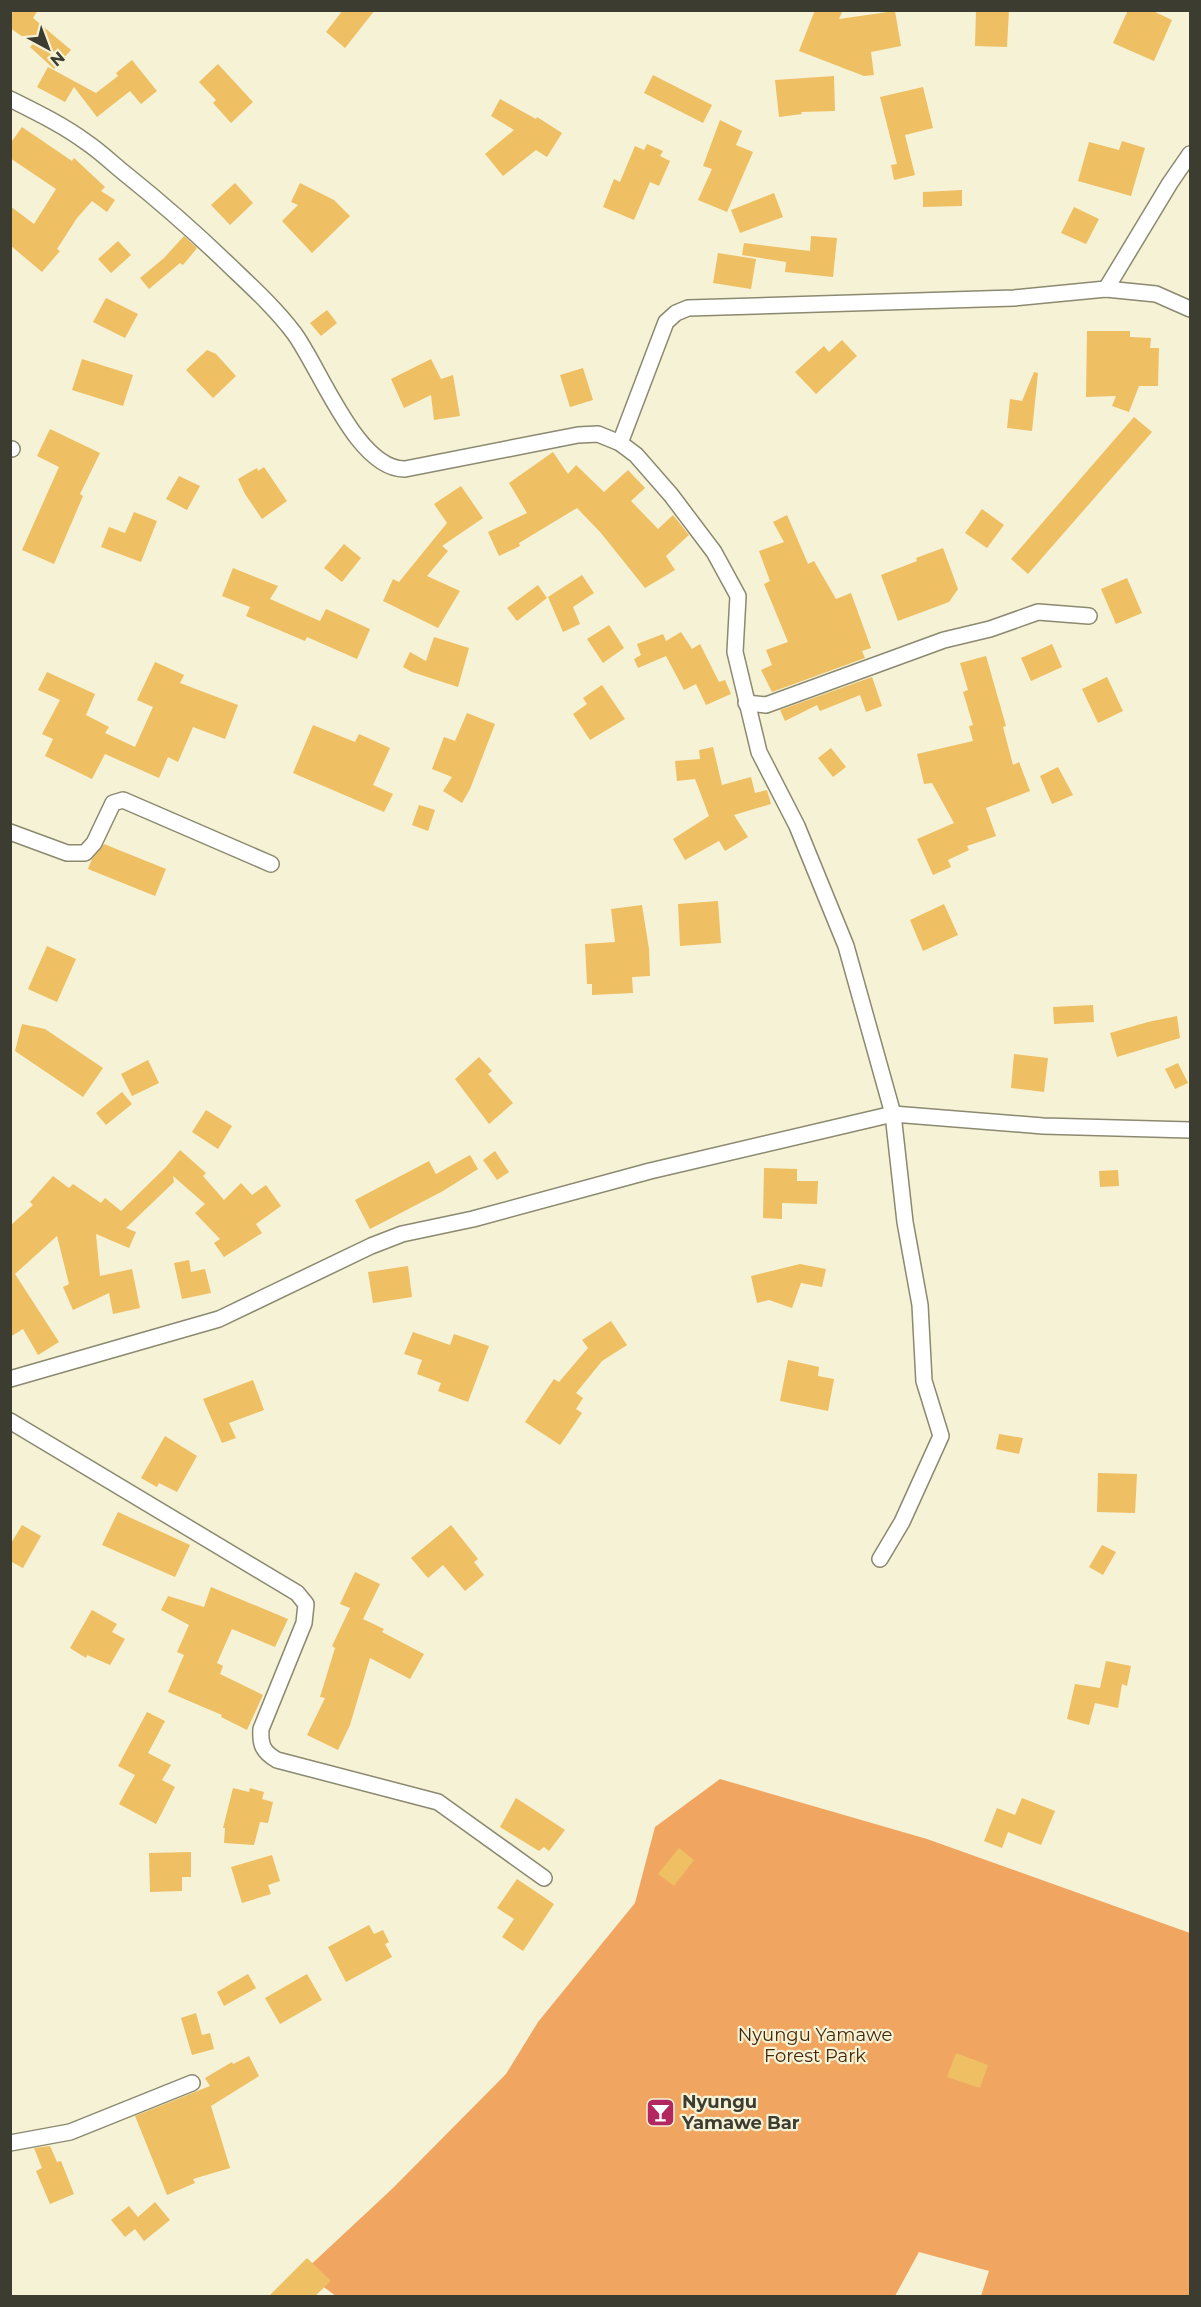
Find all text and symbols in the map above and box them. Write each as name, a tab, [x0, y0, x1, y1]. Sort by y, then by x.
north arrow	[18, 18, 78, 78]
text: N	[46, 48, 69, 70]
park label: Nyungu Yamawe Forest Park	[738, 2024, 892, 2067]
place label: Nyungu Yamawe Bar	[681, 2091, 800, 2134]
bar icon: Nyungu Yamawe Bar	[645, 2096, 677, 2128]

